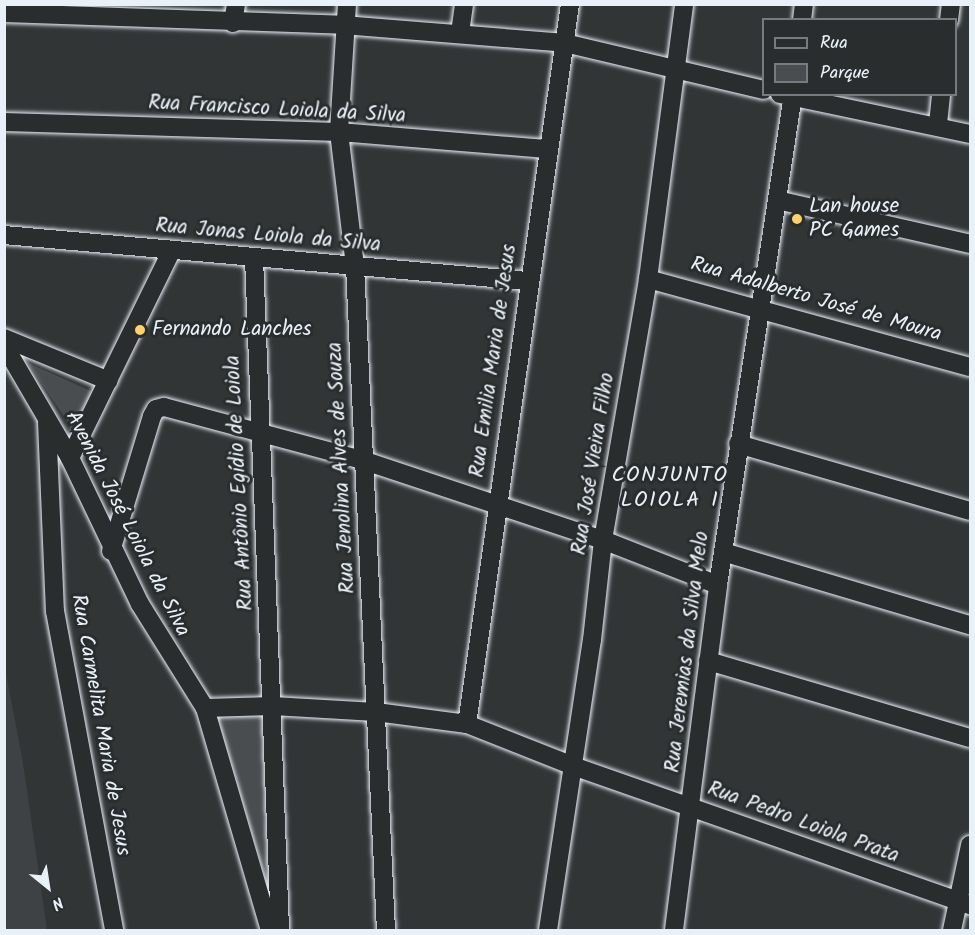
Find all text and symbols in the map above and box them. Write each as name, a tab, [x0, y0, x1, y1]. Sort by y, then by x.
legend	[762, 18, 957, 96]
text: Rua	[820, 29, 848, 58]
text: Parque	[820, 59, 869, 88]
street label: Rua Francisco Loiola da Silva	[148, 91, 406, 129]
place label: Lan house PC Games	[809, 194, 899, 244]
marker: Lan house PC Games	[790, 212, 804, 226]
street label: Rua Jonas Loiola da Silva	[154, 214, 382, 258]
street label: Rua Emilia Maria de Jesus	[465, 243, 523, 479]
street label: Rua Adalberto José de Moura	[688, 252, 944, 348]
place label: Fernando Lanches	[152, 317, 312, 343]
marker: Fernando Lanches	[133, 323, 147, 337]
street label: Rua Jenolina Alves de Souza	[323, 342, 361, 594]
street label: Rua Antônio Egídio de Loiola	[221, 355, 259, 611]
street label: Rua José Vieira Filho	[567, 371, 621, 557]
street label: Avenida José Loiola da Silva	[59, 407, 195, 641]
district label: CONJUNTO LOIOLA I	[611, 462, 729, 514]
street label: Rua Jeremias da Silva Melo	[661, 530, 715, 774]
street label: Rua Carmelita Maria de Jesus	[65, 592, 135, 858]
street label: Rua Pedro Loiola Prata	[704, 777, 902, 869]
north arrow	[18, 857, 78, 917]
text: N	[47, 890, 68, 916]

